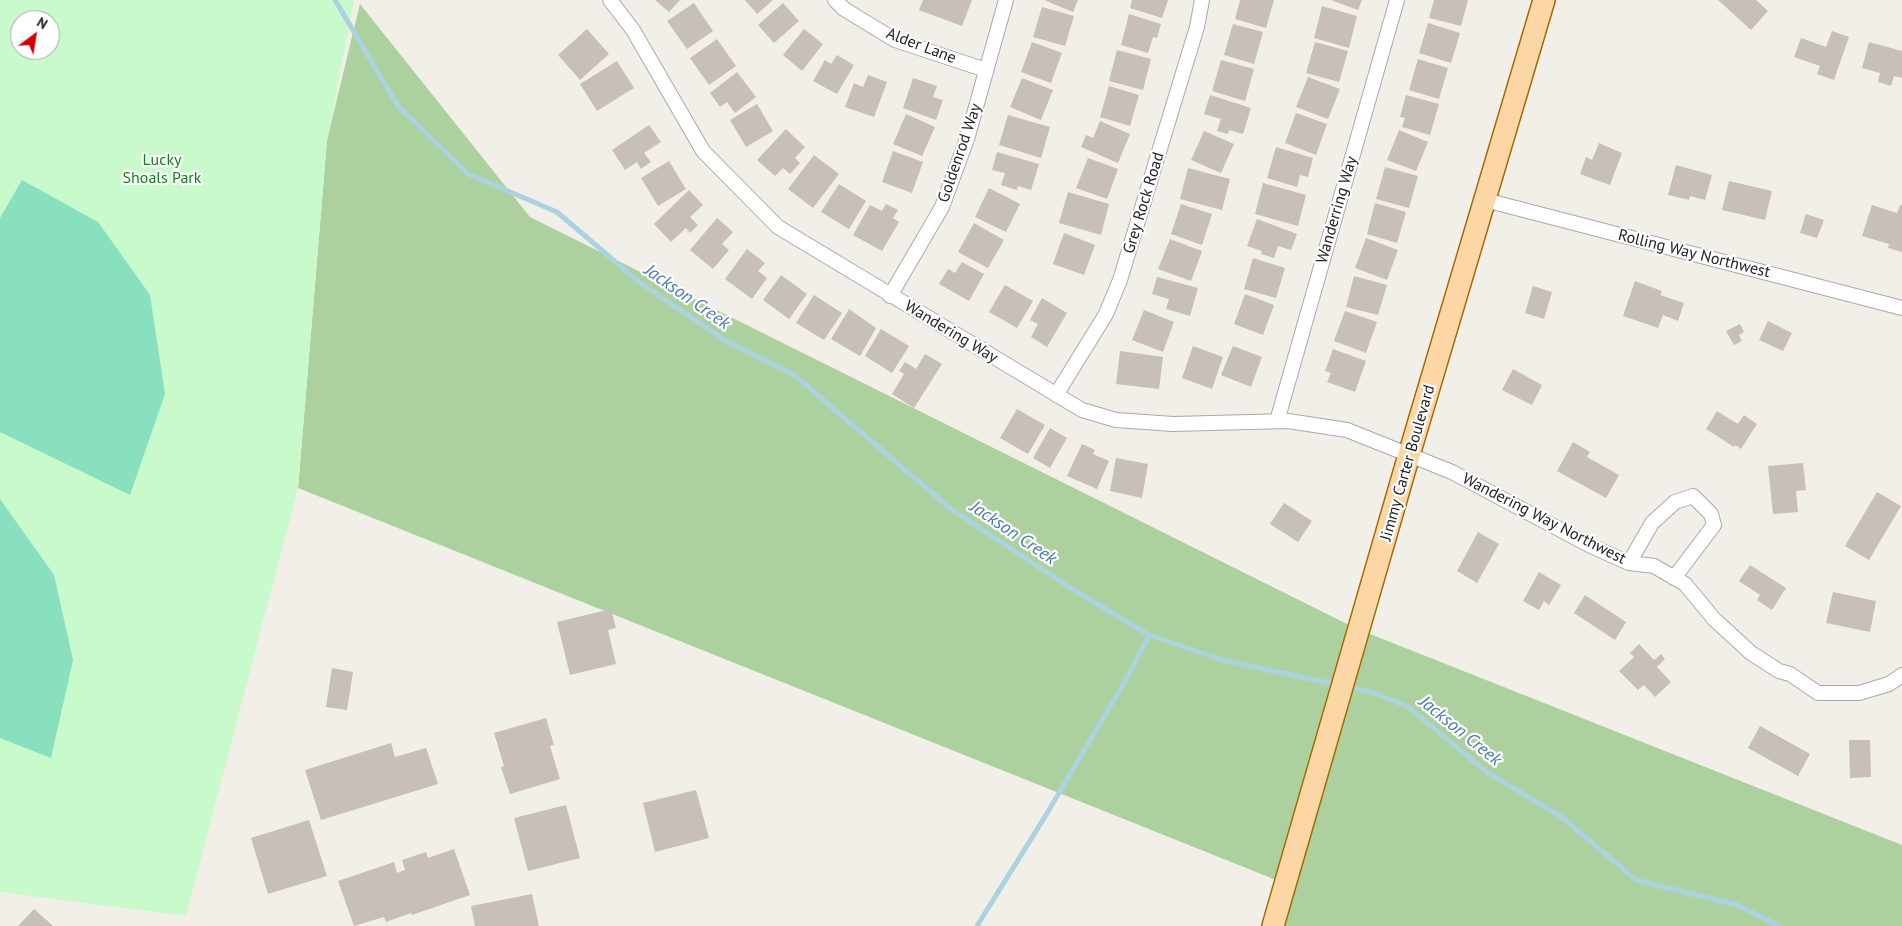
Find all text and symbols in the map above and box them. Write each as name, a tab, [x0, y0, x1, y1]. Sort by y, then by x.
north arrow	[10, 10, 60, 60]
text: N	[34, 13, 51, 33]
street label: Alder Lane	[883, 24, 959, 68]
street label: Goldenrod Way	[934, 101, 986, 205]
park label: Lucky Shoals Park	[123, 150, 201, 188]
street label: Grey Rock Road	[1119, 150, 1169, 256]
street label: Wanderring Way	[1313, 154, 1361, 266]
street label: Rolling Way Northwest	[1616, 226, 1772, 282]
water label: Jackson Creek	[640, 260, 734, 334]
street label: Wandering Way	[901, 297, 1001, 367]
street label: Jimmy Carter Boulevard	[1377, 383, 1439, 543]
street label: Wandering Way Northwest	[1459, 469, 1629, 569]
water label: Jackson Creek	[966, 496, 1060, 570]
water label: Jackson Creek	[1414, 691, 1506, 771]

